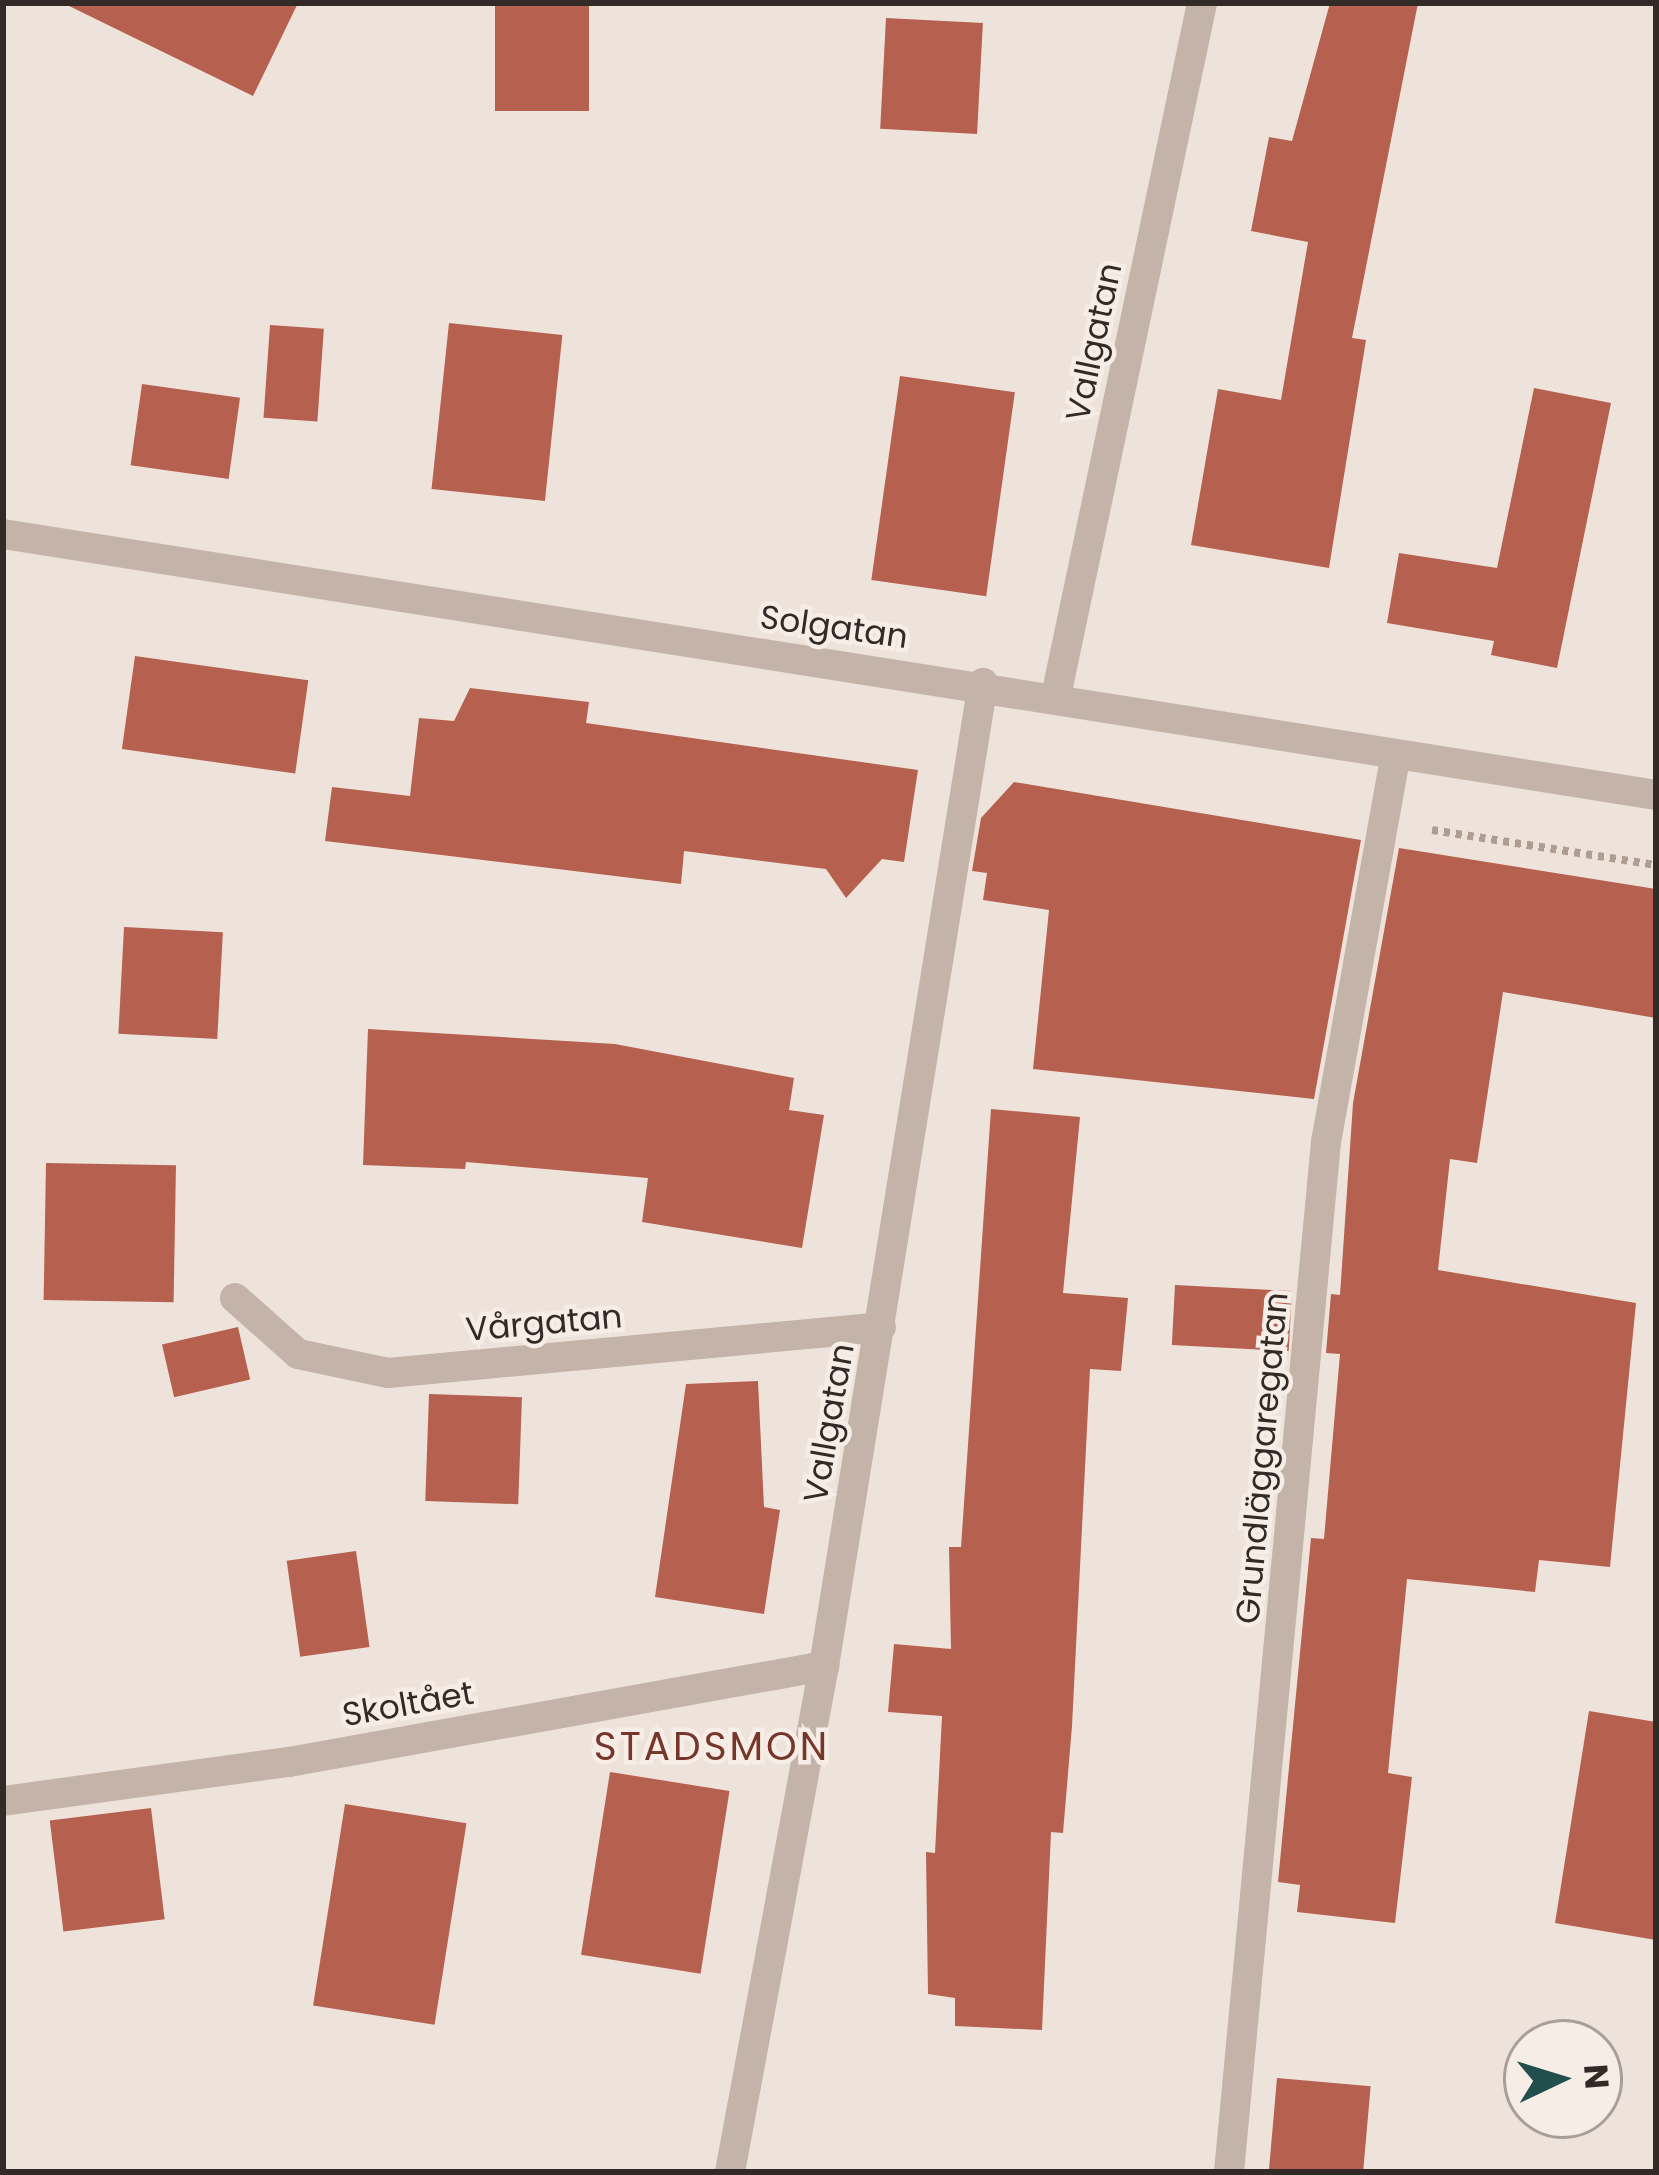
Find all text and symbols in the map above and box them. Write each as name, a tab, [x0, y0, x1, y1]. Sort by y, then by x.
street label: Vallgatan	[1058, 259, 1130, 425]
street label: Solgatan	[758, 597, 910, 657]
street label: Grundläggaregatan	[1228, 1291, 1296, 1625]
street label: Vårgatan	[464, 1296, 624, 1350]
street label: Vallgatan	[796, 1340, 862, 1506]
street label: Skoltået	[339, 1673, 477, 1735]
district label: STADSMON	[594, 1724, 830, 1770]
north arrow	[1503, 2019, 1623, 2139]
text: N	[1572, 2063, 1621, 2091]

